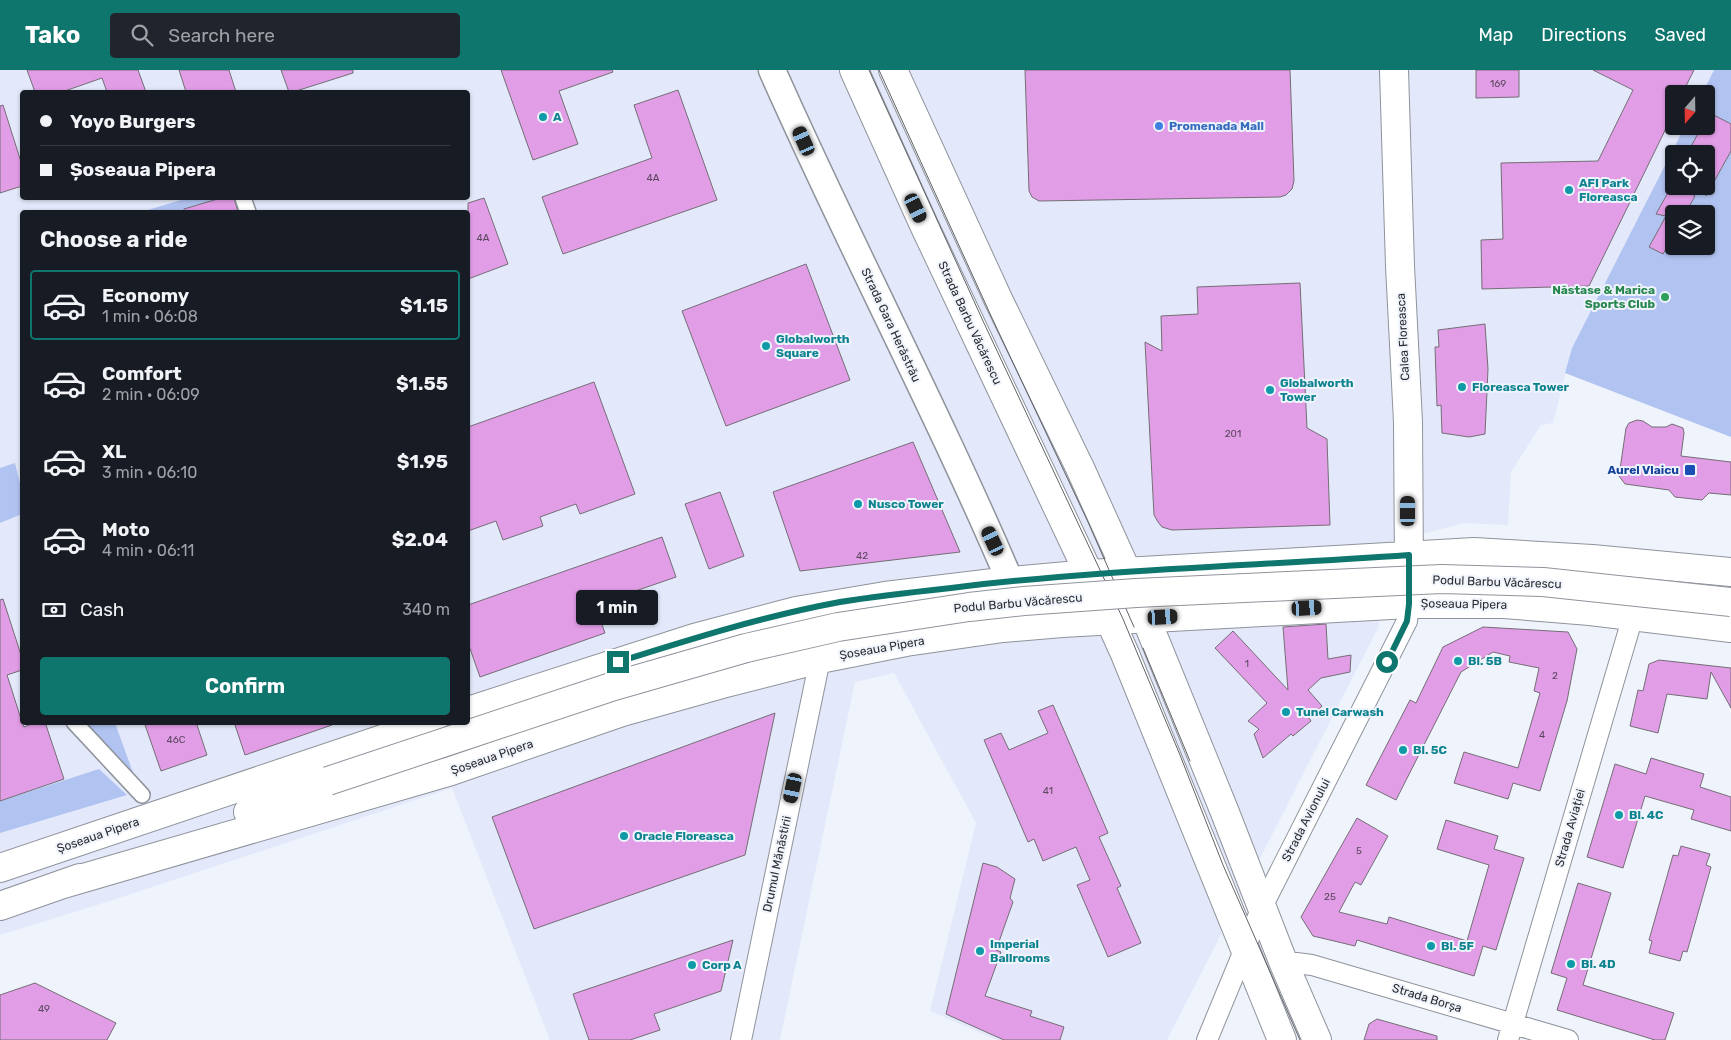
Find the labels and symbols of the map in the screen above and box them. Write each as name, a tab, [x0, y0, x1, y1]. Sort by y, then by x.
house number: 169	[1490, 78, 1506, 90]
north arrow	[1665, 85, 1715, 135]
place label: A	[553, 110, 562, 124]
marker: A	[537, 111, 549, 123]
place label: Promenada Mall	[1169, 119, 1264, 133]
marker: Promenada Mall	[1153, 120, 1165, 132]
car	[791, 124, 816, 158]
house number: 4A	[647, 172, 660, 184]
place label: AFI Park Floreasca	[1579, 176, 1638, 204]
marker: AFI Park Floreasca	[1563, 184, 1575, 196]
car	[902, 191, 929, 225]
house number: 4A	[477, 232, 490, 244]
street label: Strada Barbu Văcărescu	[935, 259, 1005, 387]
street label: Strada Gara Herăstrău	[858, 266, 924, 384]
place label: Năstase & Marica Sports Club	[1552, 283, 1655, 311]
marker: Năstase & Marica Sports Club	[1659, 291, 1671, 303]
street label: Calea Floreasca	[1394, 293, 1412, 381]
place label: Globalworth Square	[776, 332, 850, 360]
marker: Globalworth Square	[760, 340, 772, 352]
place label: Globalworth Tower	[1280, 376, 1354, 404]
place label: Floreasca Tower	[1472, 380, 1570, 394]
marker: Floreasca Tower	[1456, 381, 1468, 393]
marker: Globalworth Tower	[1264, 384, 1276, 396]
house number: 201	[1225, 428, 1241, 440]
place label: Aurel Vlaicu	[1608, 463, 1679, 477]
marker: Aurel Vlaicu	[1683, 463, 1697, 477]
car	[1400, 496, 1415, 526]
place label: Nusco Tower	[868, 497, 944, 511]
marker: Nusco Tower	[852, 498, 864, 510]
car	[979, 524, 1006, 558]
house number: 42	[856, 550, 868, 562]
street label: Podul Barbu Văcărescu	[1432, 573, 1562, 591]
callout: 1 min	[577, 590, 659, 624]
street label: Podul Barbu Văcărescu	[953, 590, 1083, 616]
street label: Șoseaua Pipera	[1421, 596, 1507, 612]
car	[1291, 600, 1322, 616]
car	[1147, 609, 1178, 625]
street label: Șoseaua Pipera	[838, 634, 926, 662]
route end	[607, 651, 629, 673]
route start	[1376, 651, 1398, 673]
place label: Bl. 5B	[1468, 654, 1502, 668]
marker: Bl. 5B	[1452, 655, 1464, 667]
house number: 1	[1245, 658, 1249, 670]
house number: 2	[1552, 670, 1558, 682]
place label: Tunel Carwash	[1296, 705, 1384, 719]
marker: Tunel Carwash	[1280, 706, 1292, 718]
house number: 4	[1539, 729, 1545, 741]
house number: 46C	[167, 734, 186, 746]
street label: Șoseaua Pipera	[449, 736, 535, 778]
place label: Bl. 5C	[1413, 743, 1448, 757]
marker: Bl. 5C	[1397, 744, 1409, 756]
car	[782, 772, 803, 804]
street label: Strada Avionului	[1279, 776, 1333, 864]
house number: 41	[1043, 785, 1053, 797]
street label: Strada Aviației	[1552, 787, 1588, 869]
place label: Bl. 4C	[1629, 808, 1664, 822]
marker: Bl. 4C	[1613, 809, 1625, 821]
street label: Șoseaua Pipera	[55, 814, 141, 856]
street label: Drumul Mănăstirii	[760, 815, 794, 913]
place label: Oracle Floreasca	[634, 829, 734, 843]
marker: Oracle Floreasca	[618, 830, 630, 842]
house number: 5	[1356, 845, 1362, 857]
house number: 25	[1324, 891, 1336, 903]
place label: Imperial Ballrooms	[990, 937, 1050, 965]
place label: Bl. 5F	[1441, 939, 1474, 953]
marker: Bl. 5F	[1425, 940, 1437, 952]
marker: Imperial Ballrooms	[974, 945, 986, 957]
place label: Bl. 4D	[1581, 957, 1616, 971]
place label: Corp A	[702, 958, 742, 972]
marker: Bl. 4D	[1565, 958, 1577, 970]
marker: Corp A	[686, 959, 698, 971]
street label: Strada Borșa	[1390, 981, 1464, 1015]
house number: 49	[38, 1003, 50, 1015]

